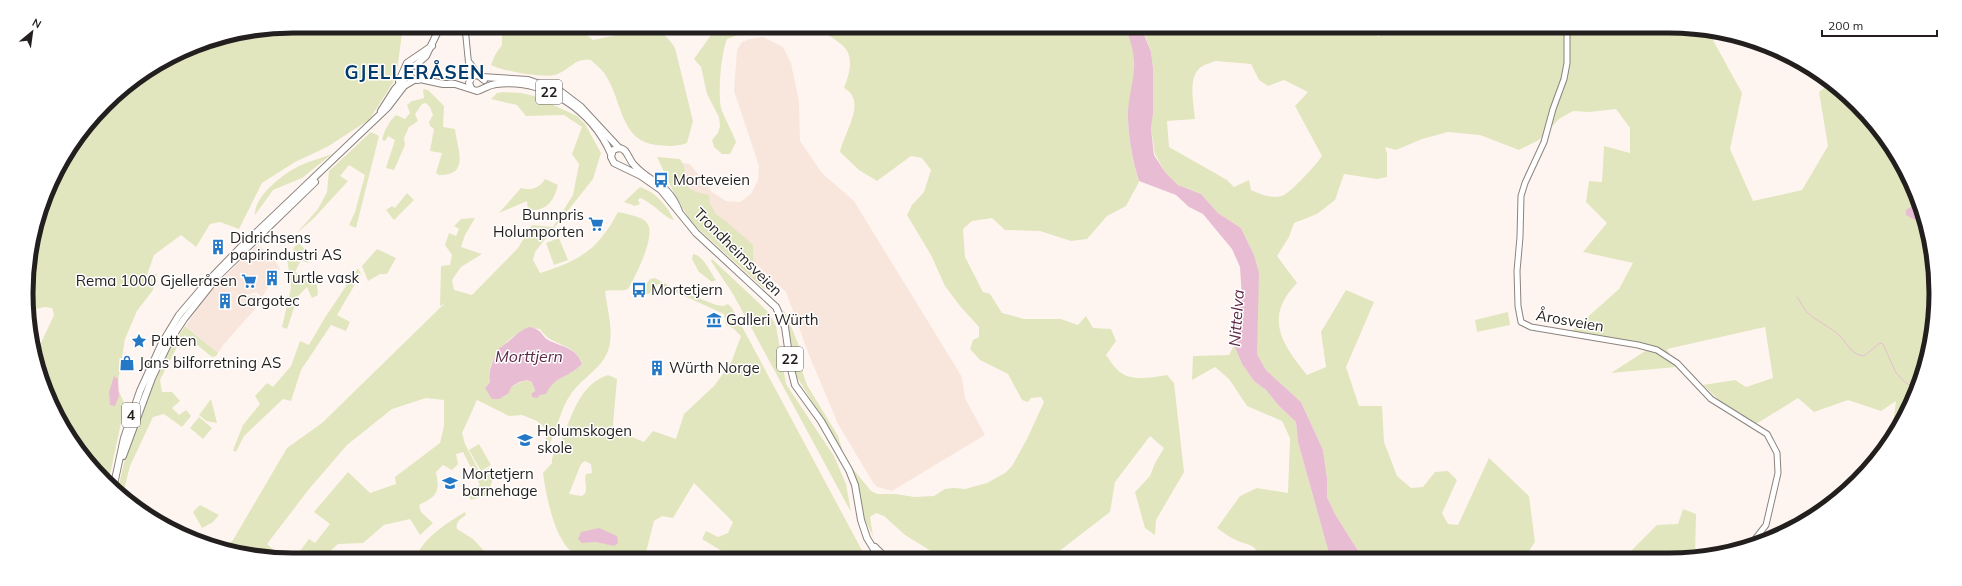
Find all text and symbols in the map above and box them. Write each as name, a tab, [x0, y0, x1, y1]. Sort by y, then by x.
north arrow	[12, 12, 52, 52]
scale bar	[1822, 12, 1937, 38]
text: N	[30, 15, 44, 31]
text: 200 m	[1828, 18, 1863, 33]
district label: GJELLERÅSEN	[345, 60, 485, 84]
road number: 22	[536, 80, 562, 104]
place label: Morteveien	[673, 170, 750, 189]
bus stop icon: Morteveien	[652, 171, 670, 189]
street label: Trondheimsveien	[690, 204, 786, 300]
place label: Bunnpris Holumporten	[493, 205, 584, 241]
supermarket icon: Bunnpris Holumporten	[587, 215, 605, 233]
place label: Didrichsens papirindustri AS	[230, 228, 342, 264]
building icon: Didrichsens papirindustri AS	[209, 238, 227, 256]
place label: Turtle vask	[284, 268, 360, 287]
building icon: Turtle vask	[263, 269, 281, 287]
place label: Rema 1000 Gjelleråsen	[76, 271, 237, 290]
supermarket icon: Rema 1000 Gjelleråsen	[240, 272, 258, 290]
place label: Mortetjern	[651, 280, 723, 299]
bus stop icon: Mortetjern	[630, 281, 648, 299]
water label: Nittelva	[1224, 288, 1248, 347]
place label: Cargotec	[237, 291, 300, 310]
building icon: Cargotec	[216, 292, 234, 310]
street label: Årosveien	[1535, 304, 1606, 336]
place label: Galleri Würth	[726, 310, 819, 329]
museum icon: Galleri Würth	[705, 311, 723, 329]
place label: Putten	[151, 331, 197, 350]
place icon: Putten	[130, 332, 148, 350]
water label: Morttjern	[495, 346, 563, 366]
road number: 22	[777, 347, 803, 371]
place label: Jans bilforretning AS	[139, 353, 281, 372]
shop icon: Jans bilforretning AS	[118, 354, 136, 372]
place label: Würth Norge	[669, 358, 760, 377]
building icon: Würth Norge	[648, 359, 666, 377]
road number: 4	[122, 403, 140, 427]
place label: Holumskogen skole	[537, 421, 632, 457]
school or university icon: Holumskogen skole	[516, 431, 534, 449]
place label: Mortetjern barnehage	[462, 464, 537, 500]
school or university icon: Mortetjern barnehage	[441, 474, 459, 492]

